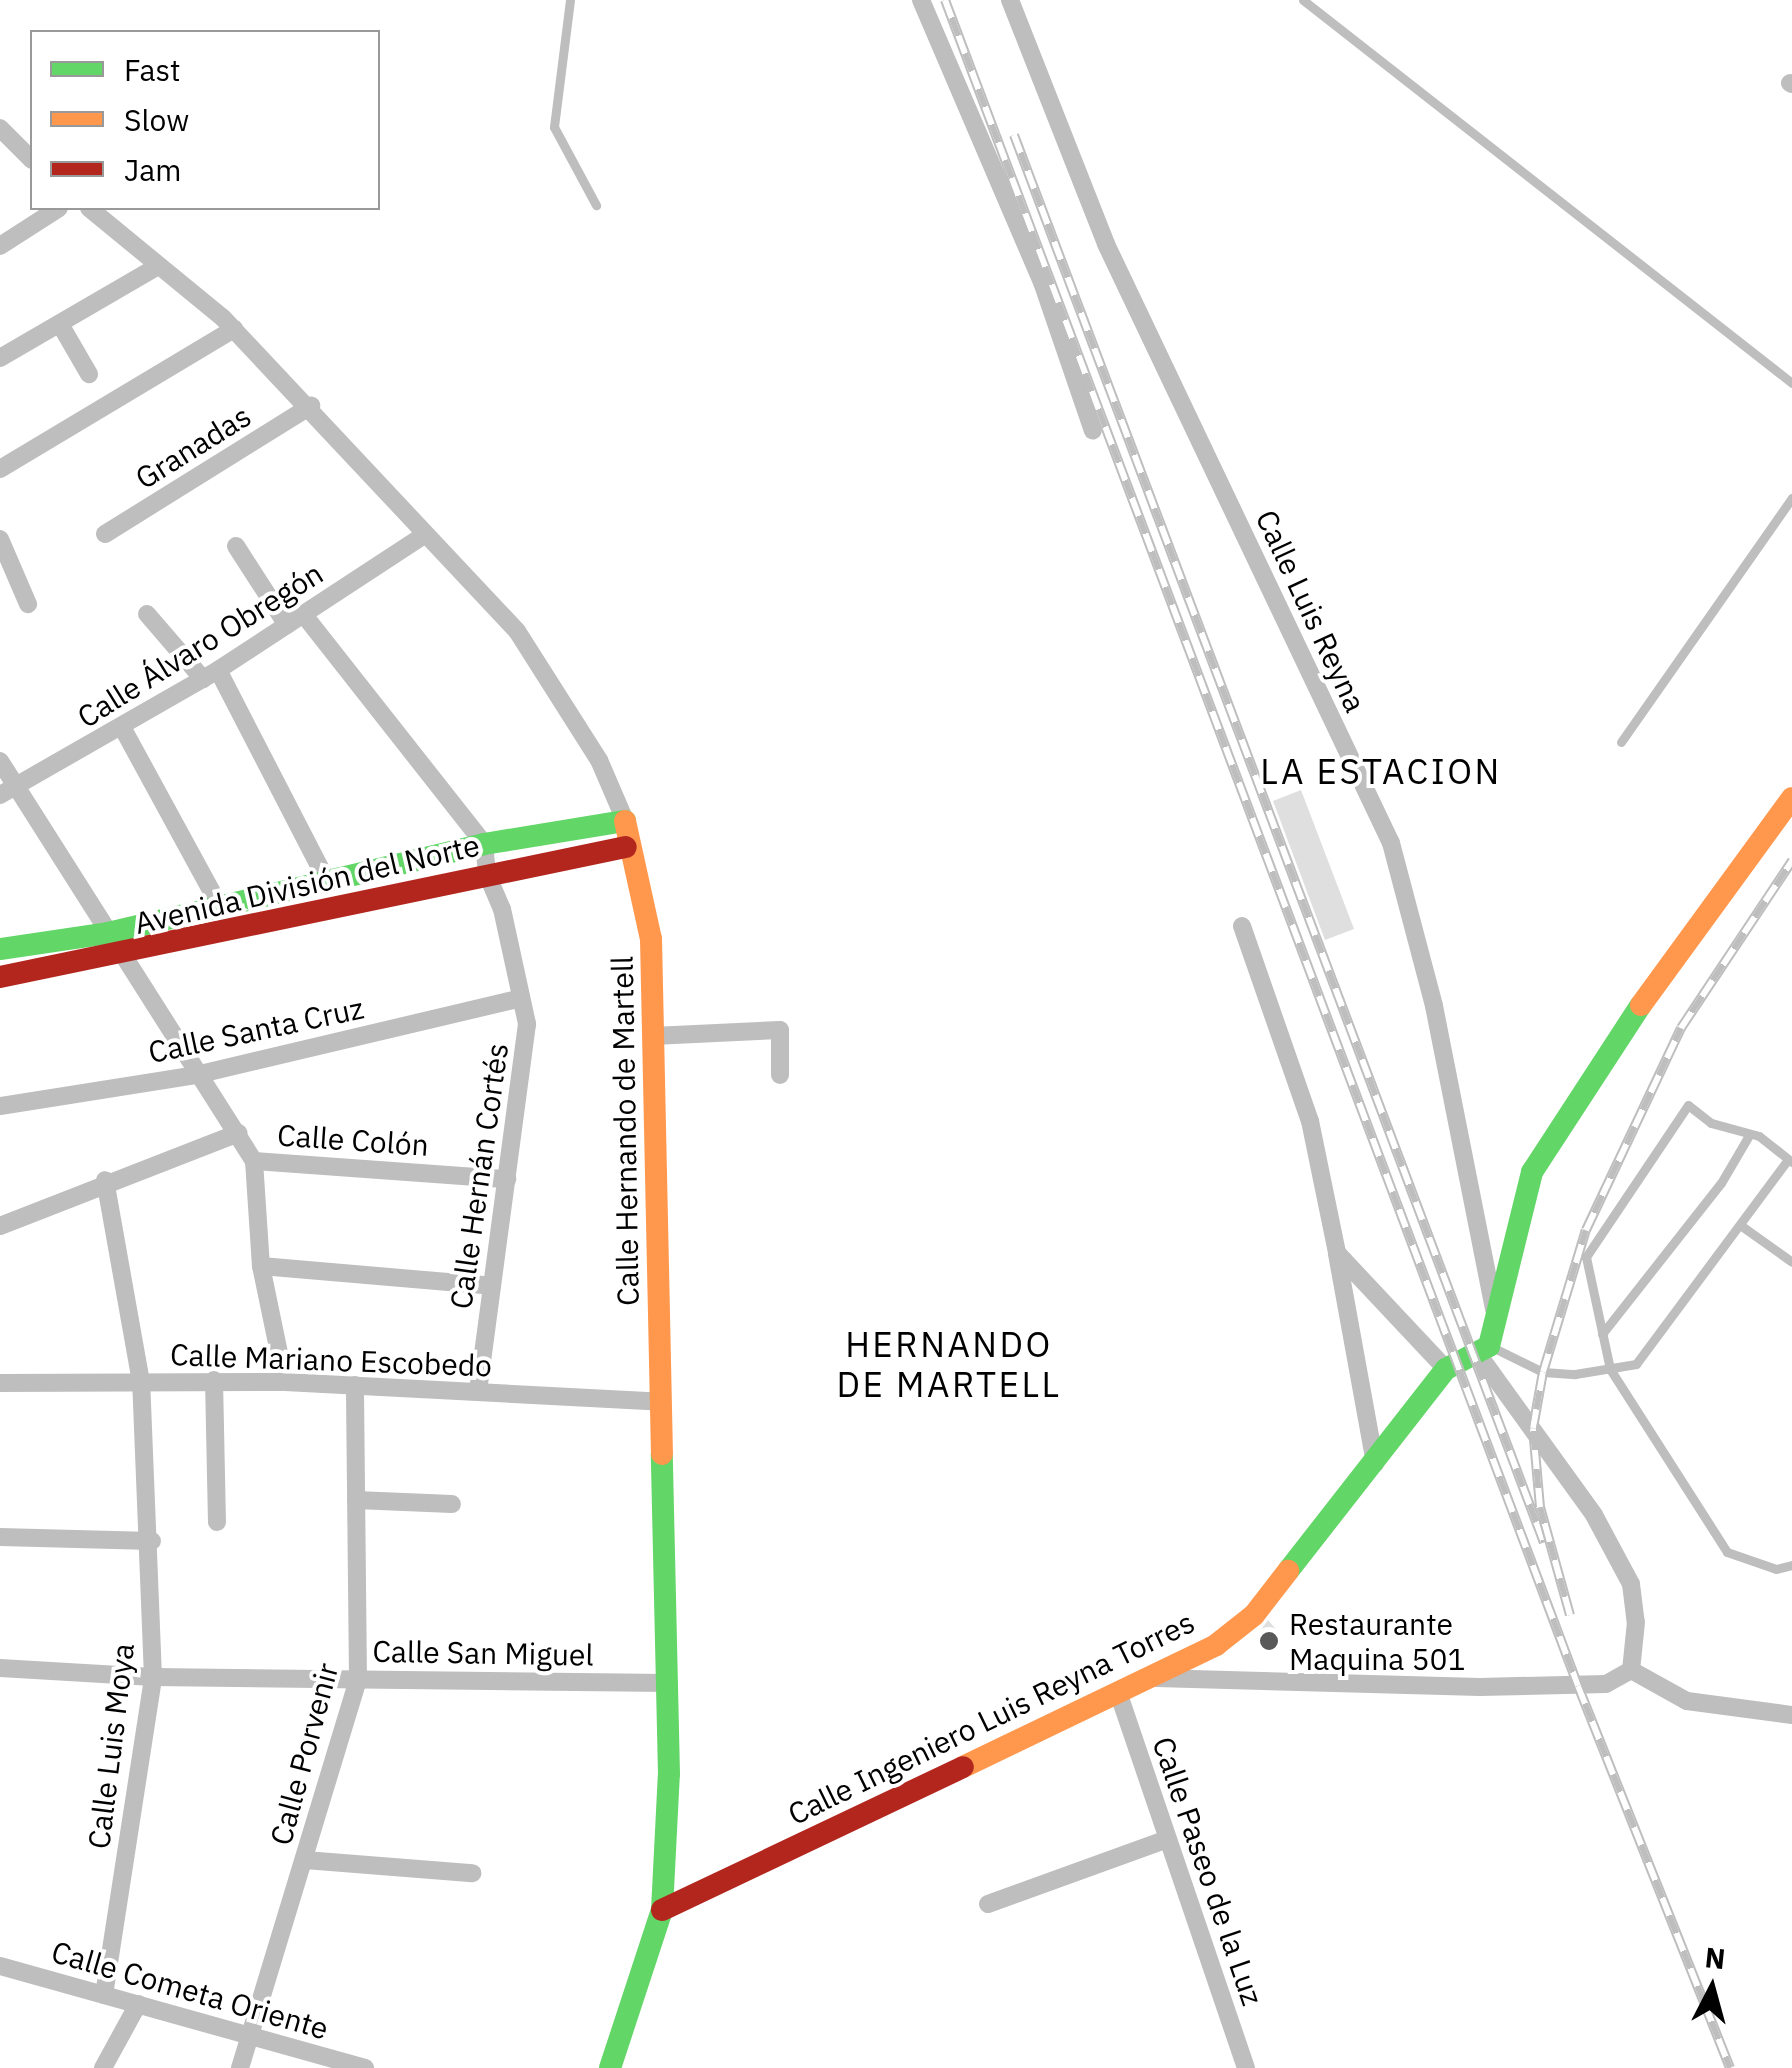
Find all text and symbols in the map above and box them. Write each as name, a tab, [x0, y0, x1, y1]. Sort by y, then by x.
legend	[30, 30, 380, 210]
text: Fast	[124, 50, 181, 89]
text: Slow	[124, 100, 189, 139]
text: Jam	[124, 150, 182, 189]
street label: Granadas	[129, 398, 257, 496]
street label: Calle Luis Reyna	[1249, 504, 1373, 718]
street label: Calle Álvaro Obregón	[71, 555, 329, 735]
district label: LA ESTACION	[1260, 750, 1502, 792]
street label: Avenida División del Norte	[131, 827, 483, 941]
street label: Calle Hernando de Martell	[604, 956, 646, 1306]
street label: Calle Santa Cruz	[145, 990, 367, 1070]
street label: Calle Hernán Cortés	[443, 1041, 515, 1311]
street label: Calle Colón	[276, 1117, 430, 1163]
district label: HERNANDO DE MARTELL	[836, 1323, 1062, 1405]
street label: Calle Mariano Escobedo	[169, 1336, 493, 1384]
street label: Calle Ingeniero Luis Reyna Torres	[782, 1604, 1200, 1832]
place label: Restaurante Maquina 501	[1289, 1606, 1465, 1676]
marker: Restaurante Maquina 501	[1258, 1630, 1280, 1652]
street label: Calle San Miguel	[372, 1633, 594, 1673]
street label: Calle Luis Moya	[81, 1641, 141, 1851]
street label: Calle Porvenir	[262, 1659, 346, 1849]
street label: Calle Paseo de la Luz	[1145, 1732, 1271, 2010]
street label: Calle Cometa Oriente	[47, 1933, 333, 2047]
north arrow	[1662, 1938, 1762, 2038]
text: N	[1703, 1938, 1727, 1977]

